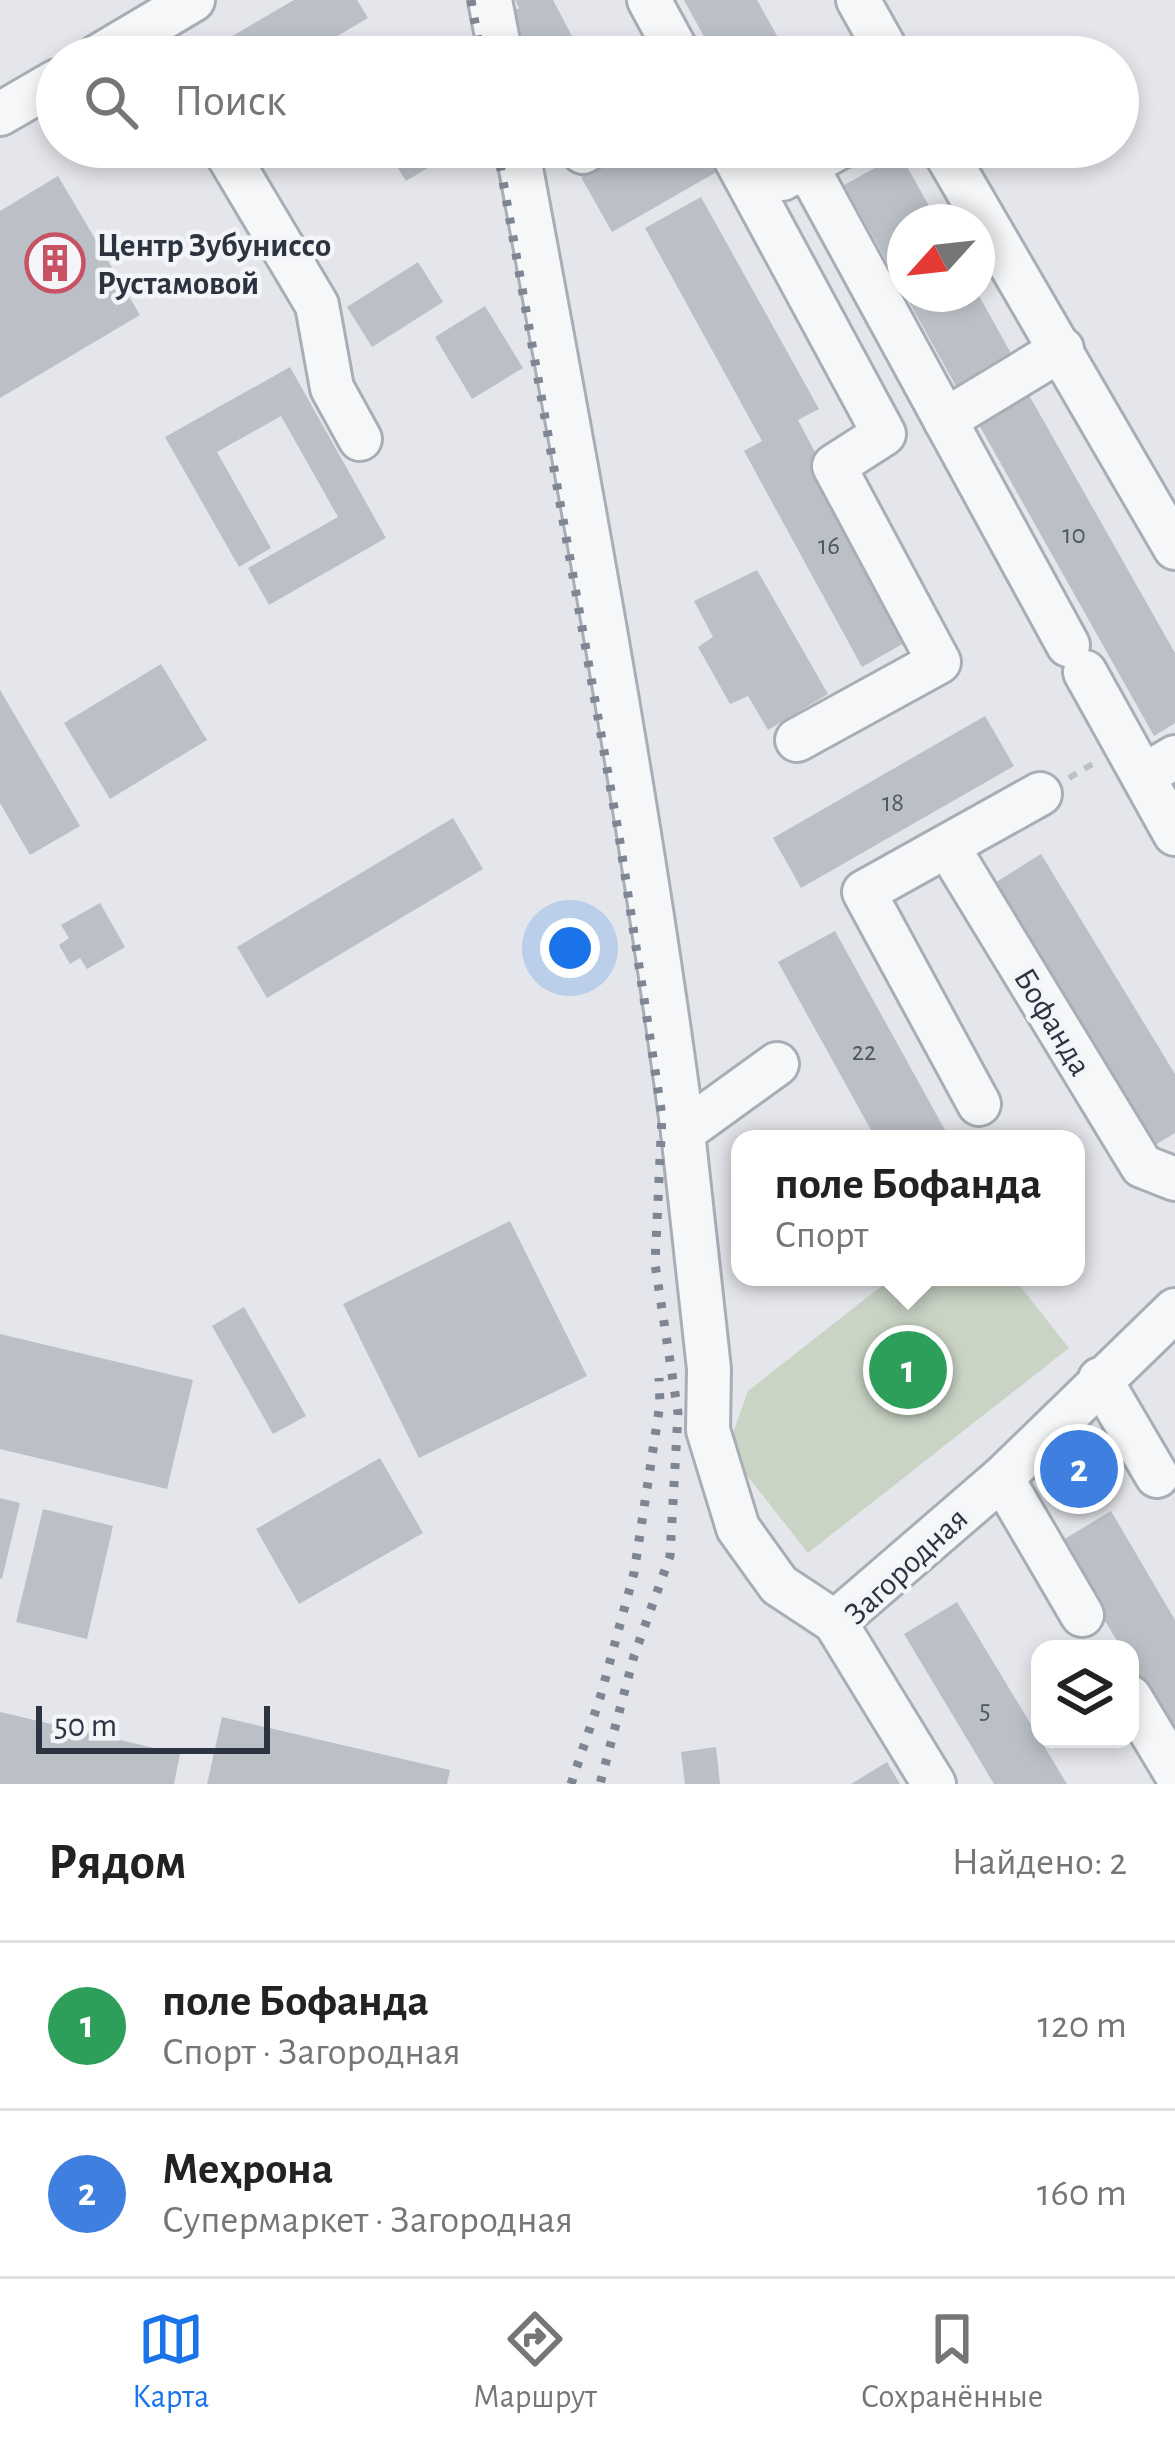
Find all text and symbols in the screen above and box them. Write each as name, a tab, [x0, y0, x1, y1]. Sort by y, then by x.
search box	[36, 36, 1139, 168]
icon: search	[78, 69, 144, 135]
text: Поиск	[174, 79, 286, 124]
north arrow	[887, 204, 995, 312]
place label: Центр Зубуниссо Рустамовой	[97, 230, 331, 301]
building icon: Центр Зубуниссо Рустамовой	[24, 232, 86, 294]
house number: 10	[1062, 521, 1086, 548]
house number: 16	[818, 532, 840, 559]
house number: 18	[882, 789, 904, 816]
your location	[540, 918, 600, 978]
street label: Бофанда	[1007, 963, 1097, 1082]
house number: 22	[852, 1038, 876, 1065]
popup	[731, 1130, 1085, 1286]
text: поле Бофанда	[775, 1162, 1041, 1207]
text: Спорт	[775, 1216, 868, 1255]
pin: 1	[869, 1325, 947, 1415]
pin: 2	[1040, 1424, 1118, 1514]
street label: Загородная	[839, 1502, 975, 1632]
map controls	[1031, 1640, 1139, 1748]
button: layers	[1031, 1640, 1139, 1748]
house number: 5	[979, 1696, 991, 1723]
scale bar	[36, 1700, 270, 1753]
text: 50 m	[54, 1710, 117, 1743]
text: Рядом	[48, 1837, 187, 1888]
text: Найдено: 2	[952, 1843, 1127, 1882]
text: поле Бофанда	[162, 1979, 429, 2024]
text: 1	[80, 2006, 94, 2045]
text: 120 m	[1038, 2006, 1127, 2045]
text: Спорт · Загородная	[162, 2033, 461, 2072]
text: Меҳрона	[162, 2147, 333, 2192]
text: 2	[78, 2174, 96, 2213]
text: 160 m	[1037, 2174, 1127, 2213]
text: Супермаркет · Загородная	[162, 2201, 573, 2240]
tab: Карта	[132, 2306, 209, 2418]
tab: Маршрут	[473, 2306, 597, 2418]
tab: Сохранённые	[861, 2306, 1043, 2418]

